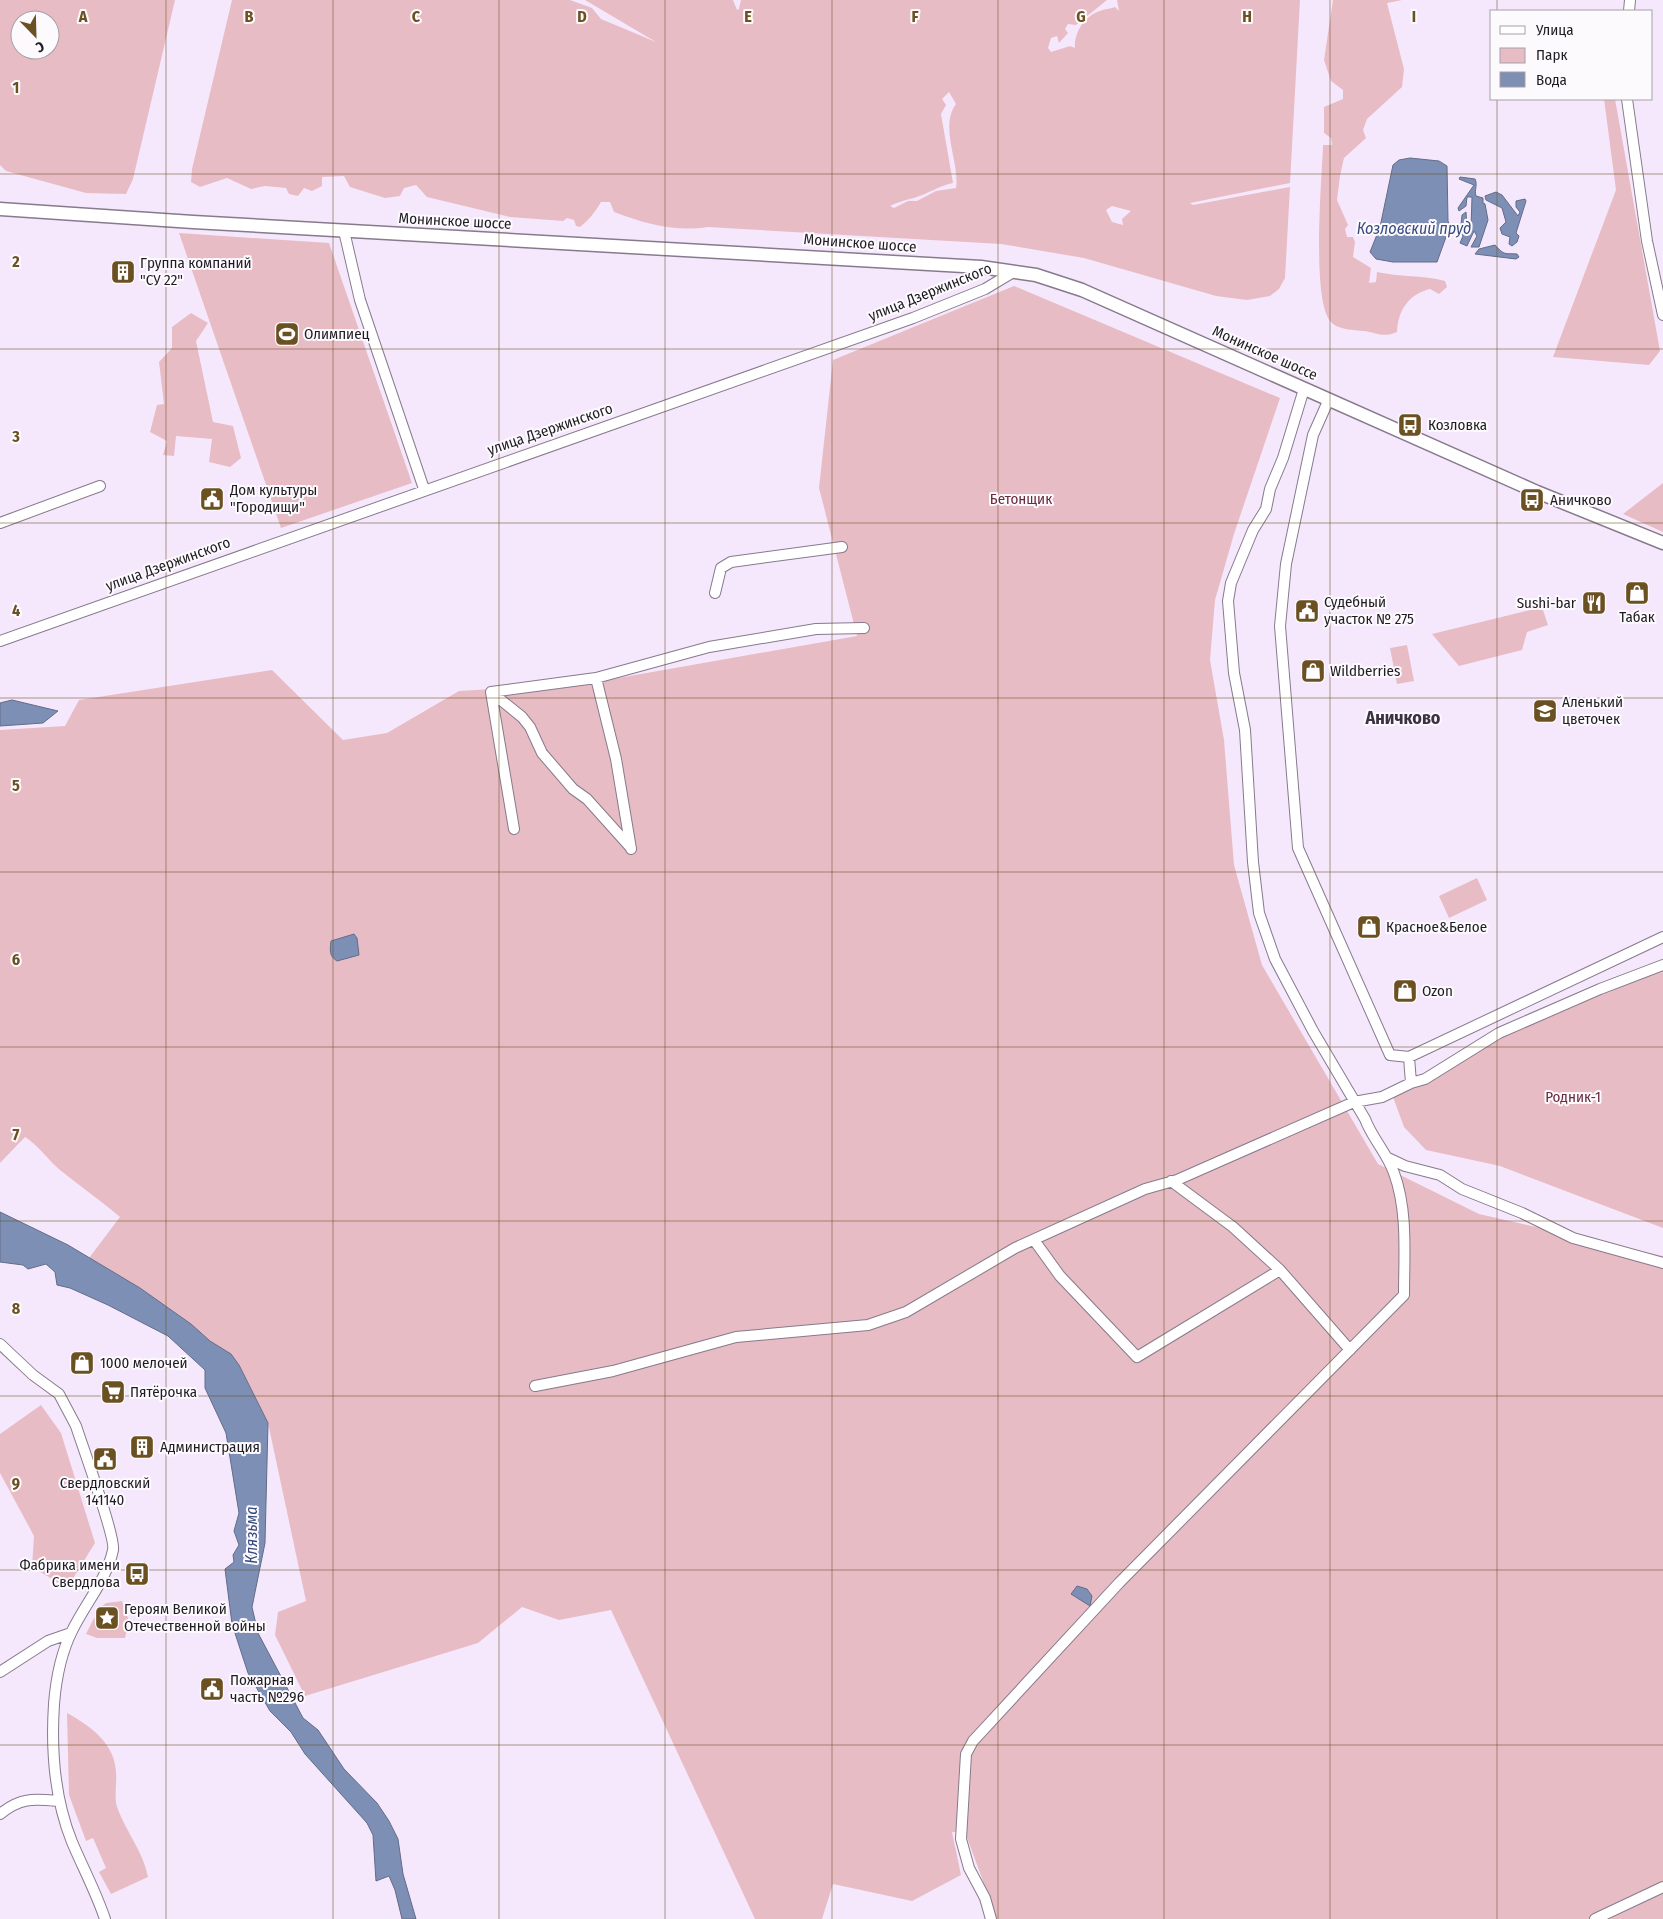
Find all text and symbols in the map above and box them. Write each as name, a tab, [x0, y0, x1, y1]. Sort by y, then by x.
text: A	[78, 7, 88, 26]
text: B	[245, 7, 254, 26]
text: C	[412, 7, 421, 26]
text: D	[577, 7, 587, 26]
text: E	[744, 7, 752, 26]
text: F	[911, 7, 919, 26]
text: G	[1076, 7, 1086, 26]
text: H	[1242, 7, 1252, 26]
text: I	[1412, 7, 1416, 26]
north arrow	[10, 10, 60, 60]
legend	[1490, 10, 1653, 100]
text: Улица	[1535, 21, 1574, 39]
text: С	[33, 37, 47, 56]
text: Парк	[1536, 46, 1567, 64]
text: Вода	[1536, 71, 1567, 89]
text: 1	[13, 78, 19, 97]
street label: Монинское шоссе	[398, 209, 512, 233]
water label: Козловский пруд	[1357, 219, 1471, 238]
street label: Монинское шоссе	[803, 230, 917, 256]
text: 2	[11, 252, 20, 271]
place label: Группа компаний "СУ 22"	[140, 254, 252, 289]
building icon: Группа компаний "СУ 22"	[110, 259, 136, 285]
street label: улица Дзержинского	[866, 259, 994, 325]
sports icon: Олимпиец	[274, 321, 300, 347]
street label: Монинское шоссе	[1210, 322, 1320, 384]
place label: Олимпиец	[304, 325, 370, 343]
street label: улица Дзержинского	[485, 399, 615, 459]
bus stop icon: Козловка	[1397, 412, 1423, 438]
place label: Козловка	[1428, 416, 1487, 434]
text: 3	[11, 427, 20, 446]
place label: Дом культуры "Городищи"	[229, 481, 317, 516]
public building icon: Дом культуры "Городищи"	[199, 486, 225, 512]
bus stop icon: Аничково	[1519, 487, 1545, 513]
park label: Бетонщик	[990, 490, 1052, 508]
place label: Аничково	[1550, 491, 1612, 509]
street label: улица Дзержинского	[103, 533, 233, 595]
shop icon: Табак	[1624, 580, 1650, 606]
restaurant icon: Sushi-bar	[1581, 590, 1607, 616]
place label: Судебный участок № 275	[1324, 593, 1414, 628]
place label: Sushi-bar	[1517, 594, 1577, 612]
public building icon: Судебный участок № 275	[1294, 598, 1320, 624]
text: 4	[12, 601, 20, 620]
place label: Табак	[1619, 608, 1655, 626]
shop icon: Wildberries	[1300, 658, 1326, 684]
place label: Wildberries	[1330, 662, 1400, 680]
place label: Аленький цветочек	[1562, 693, 1623, 728]
school or university icon: Аленький цветочек	[1532, 698, 1558, 724]
district label: Аничково	[1365, 707, 1441, 729]
text: 5	[12, 776, 20, 795]
shop icon: Красное&Белое	[1356, 914, 1382, 940]
place label: Красное&Белое	[1386, 918, 1487, 936]
text: 6	[12, 950, 20, 969]
shop icon: Ozon	[1392, 978, 1418, 1004]
place label: Ozon	[1422, 982, 1453, 1000]
park label: Родник-1	[1545, 1088, 1601, 1106]
text: 7	[13, 1125, 20, 1144]
text: 8	[12, 1299, 21, 1318]
shop icon: 1000 мелочей	[69, 1350, 95, 1376]
place label: 1000 мелочей	[100, 1354, 188, 1372]
supermarket icon: Пятёрочка	[100, 1379, 126, 1405]
place label: Пятёрочка	[130, 1383, 197, 1401]
building icon: Администрация	[129, 1434, 155, 1460]
place label: Администрация	[160, 1438, 260, 1456]
public building icon: Свердловский 141140	[92, 1446, 118, 1472]
text: 9	[12, 1474, 20, 1493]
place label: Свердловский 141140	[60, 1474, 150, 1509]
water label: Клязьма	[242, 1506, 261, 1564]
place label: Фабрика имени Свердлова	[20, 1556, 120, 1591]
bus stop icon: Фабрика имени Свердлова	[124, 1561, 150, 1587]
place label: Героям Великой Отечественной войны	[124, 1600, 266, 1635]
place icon: Героям Великой Отечественной войны	[94, 1605, 120, 1631]
place label: Пожарная часть №296	[230, 1671, 304, 1706]
public building icon: Пожарная часть №296	[199, 1676, 225, 1702]

